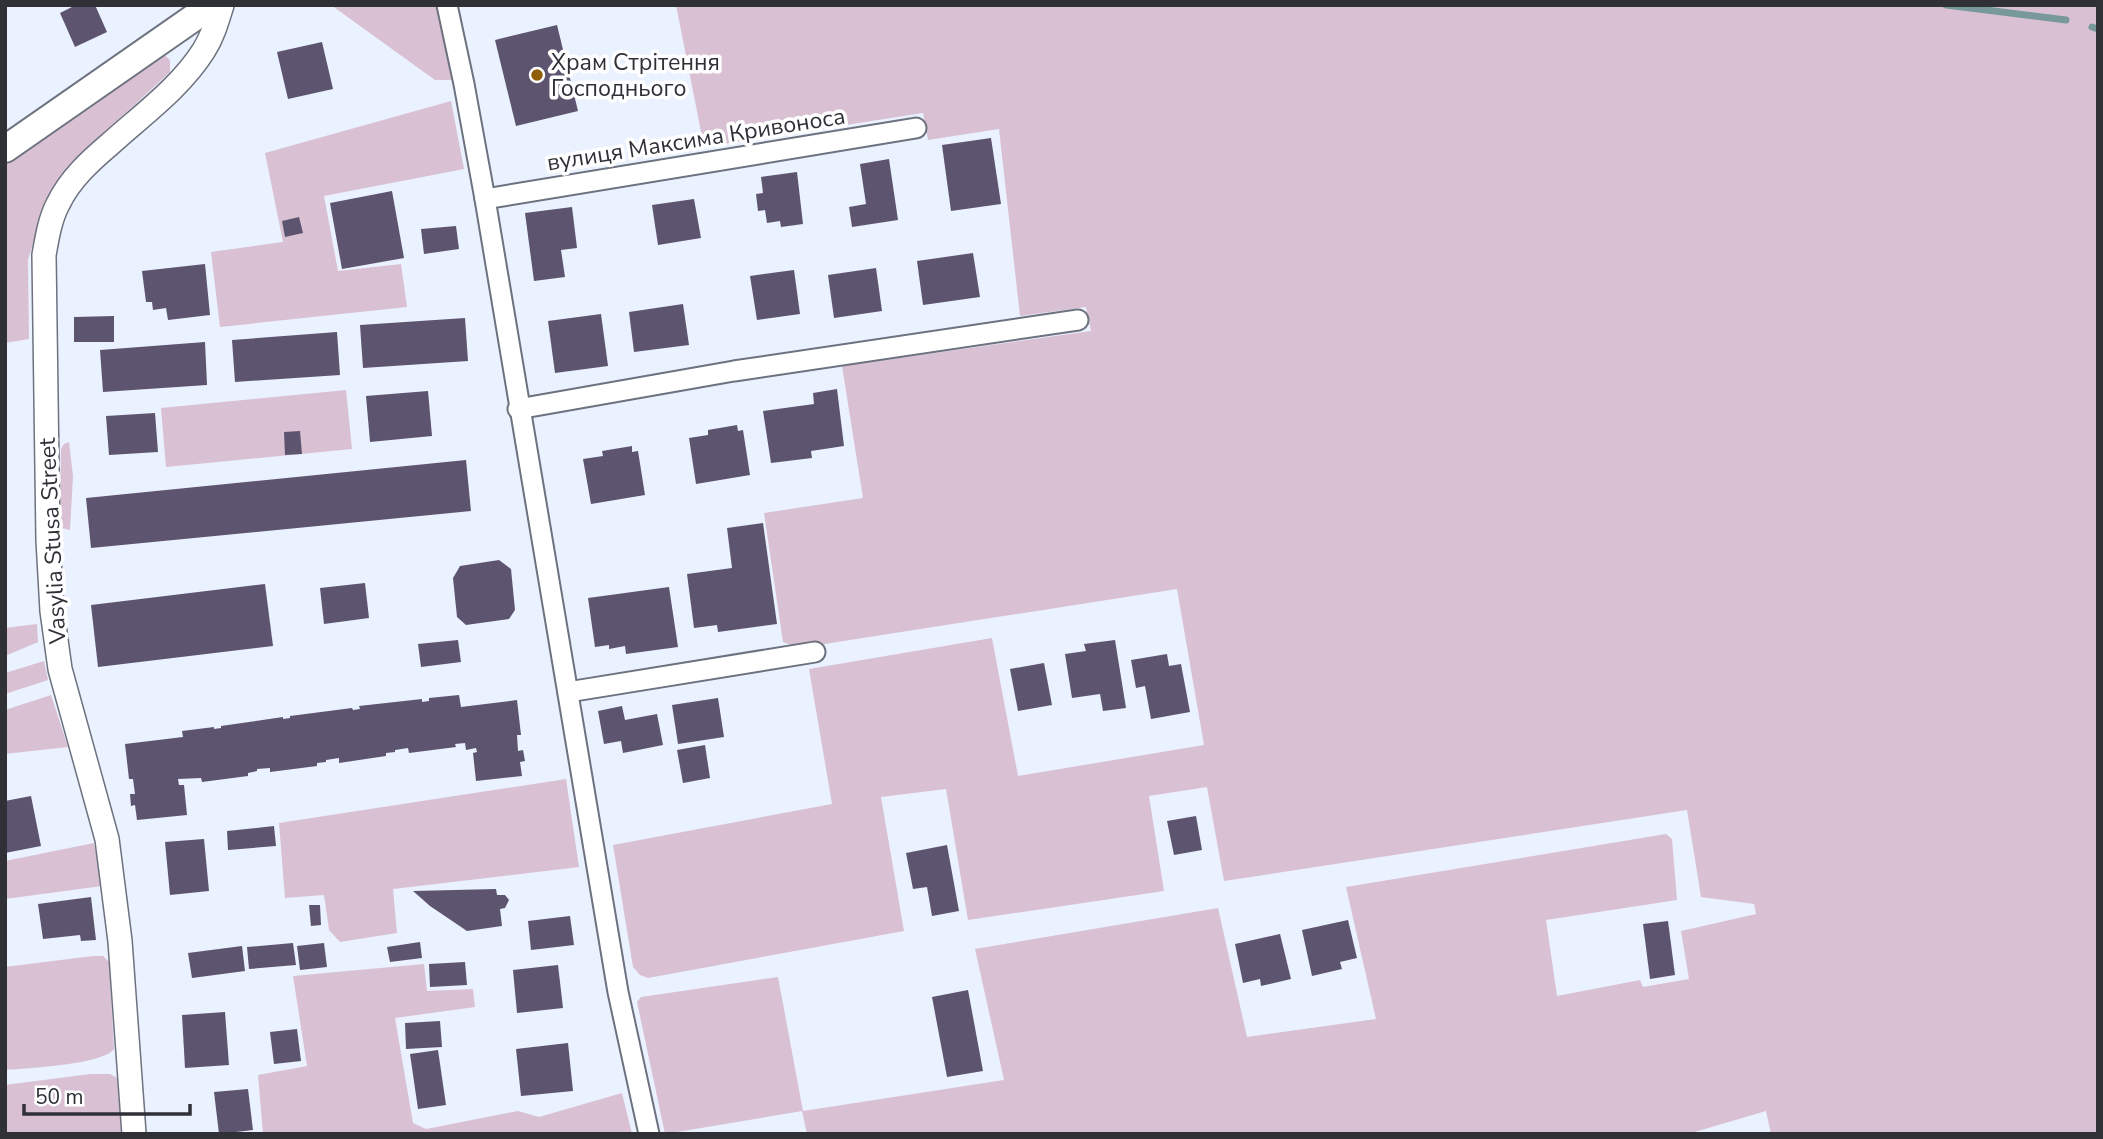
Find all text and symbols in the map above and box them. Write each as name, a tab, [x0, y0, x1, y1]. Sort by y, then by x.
place label: Храм Стрітення Господнього	[551, 47, 720, 104]
marker: Храм Стрітення Господнього	[529, 67, 545, 83]
street label: вулиця Максима Кривоноса	[545, 101, 848, 178]
street label: Vasylia Stusa Street	[32, 436, 73, 646]
scale bar	[24, 1072, 191, 1116]
text: 50 m	[35, 1083, 84, 1111]

